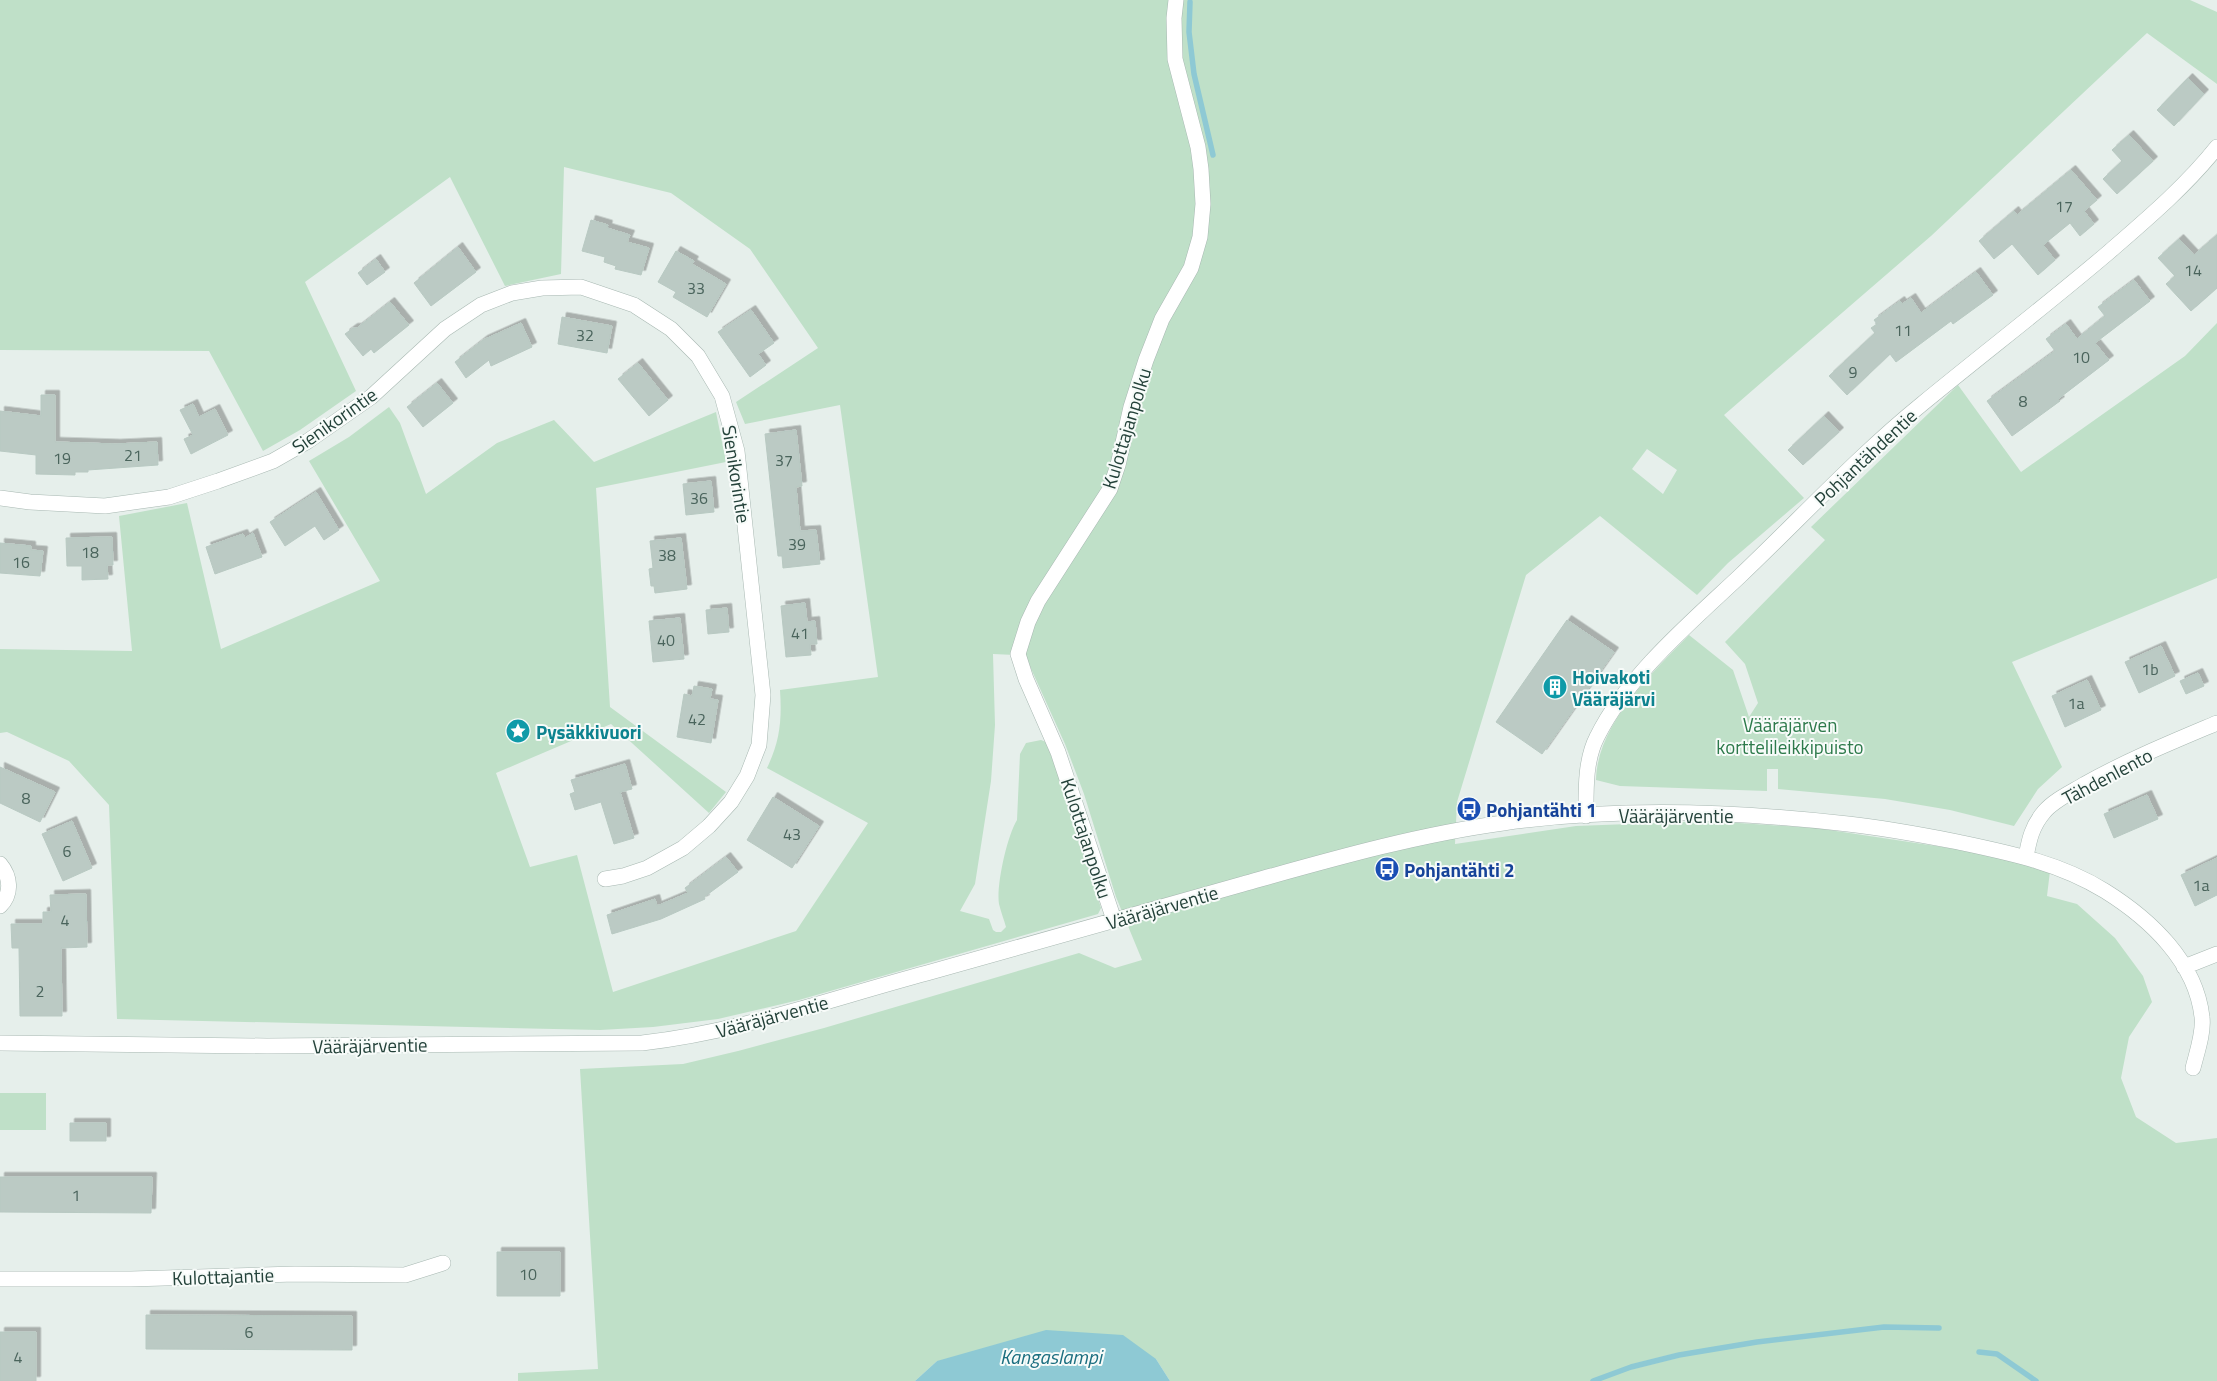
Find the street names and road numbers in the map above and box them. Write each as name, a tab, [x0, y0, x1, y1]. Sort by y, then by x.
street label: Kulottajanpolku	[1094, 364, 1158, 492]
street label: Sienikorintie	[285, 380, 383, 460]
street label: Pohjantähdentie	[1807, 401, 1923, 513]
street label: Sienikorintie	[715, 423, 759, 525]
street label: Tähdenlento	[2057, 740, 2157, 812]
street label: Kulottajanpolku	[1054, 774, 1120, 902]
street label: Vääräjärventie	[1618, 801, 1734, 830]
street label: Vääräjärventie	[1103, 877, 1221, 937]
street label: Vääräjärventie	[713, 987, 831, 1045]
street label: Vääräjärventie	[312, 1029, 428, 1061]
street label: Kulottajantie	[171, 1260, 275, 1292]

